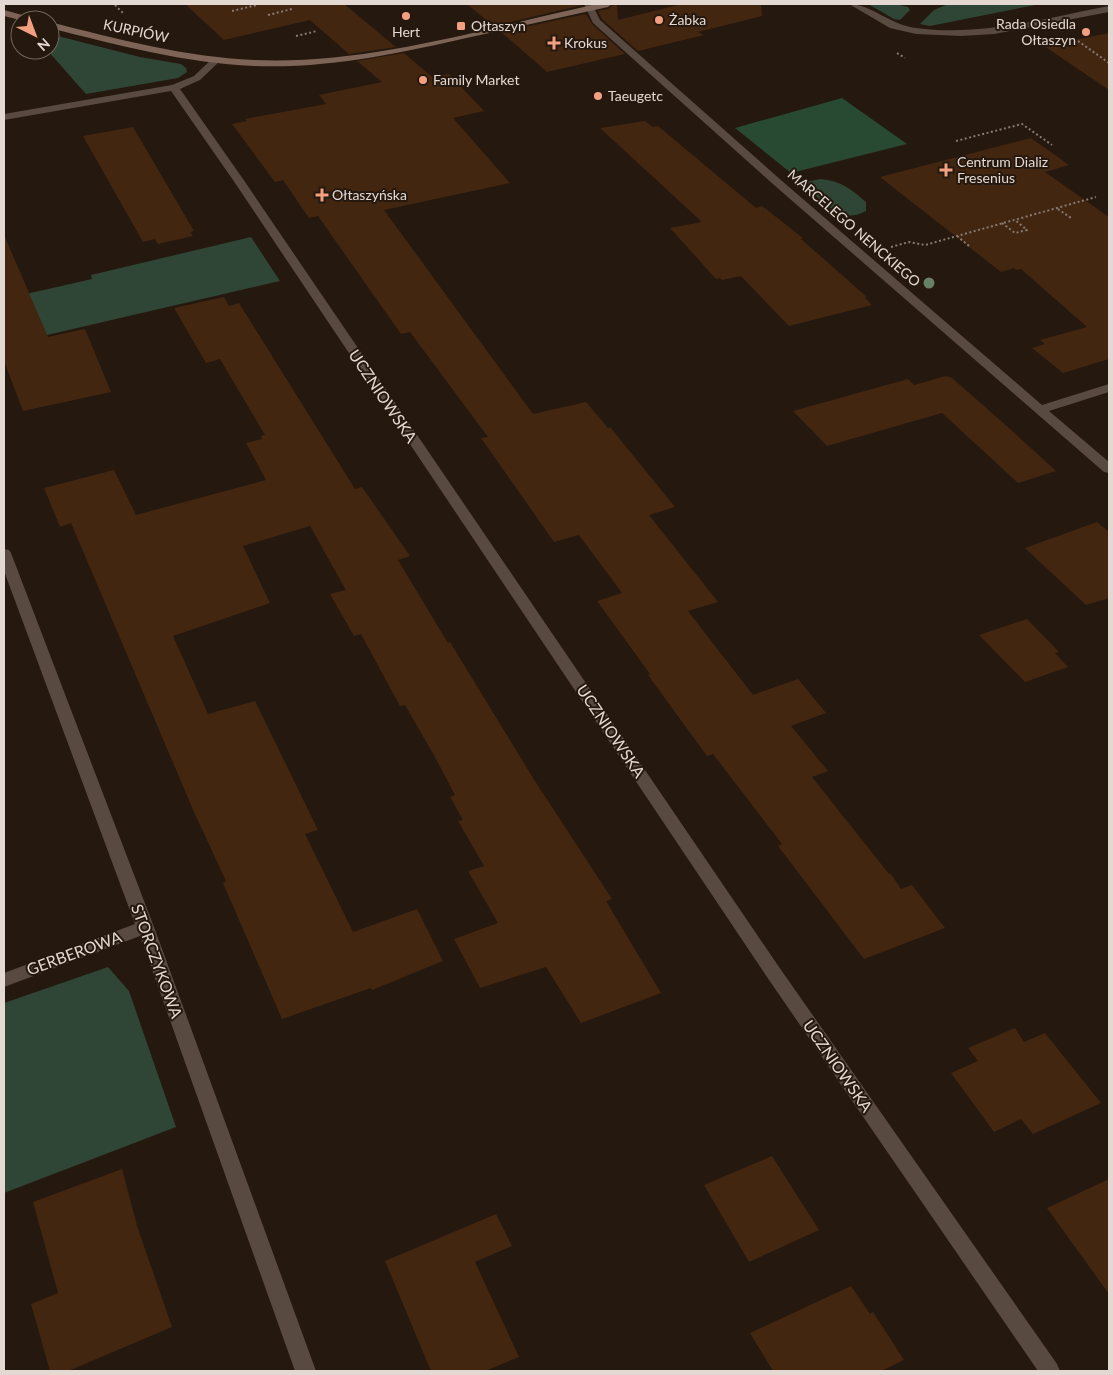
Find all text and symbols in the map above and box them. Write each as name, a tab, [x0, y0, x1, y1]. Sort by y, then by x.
north arrow	[10, 10, 60, 60]
marker: Hert	[400, 10, 412, 22]
place label: Żabka	[669, 11, 706, 28]
marker: Żabka	[653, 14, 665, 26]
street label: KURPIÓW	[102, 15, 171, 46]
place label: Rada Osiedla Ołtaszyn	[996, 15, 1076, 48]
place label: Ołtaszyn	[471, 17, 526, 34]
marker: Ołtaszyn	[455, 20, 467, 32]
place label: Hert	[392, 23, 420, 40]
marker: Rada Osiedla Ołtaszyn	[1080, 26, 1092, 38]
place label: Krokus	[564, 34, 607, 51]
text: N	[34, 35, 54, 55]
marker: Krokus	[548, 37, 560, 49]
place label: Family Market	[433, 71, 519, 88]
marker: Family Market	[417, 74, 429, 86]
place label: Taeugetc	[608, 87, 663, 104]
marker: Taeugetc	[592, 90, 604, 102]
place label: Centrum Dializ Fresenius	[957, 153, 1048, 186]
marker: Centrum Dializ Fresenius	[939, 163, 953, 177]
street label: MARCELEGO NENCKIEGO	[785, 165, 924, 290]
place label: Ołtaszyńska	[332, 186, 407, 203]
marker: Ołtaszyńska	[316, 189, 328, 201]
street label: UCZNIOWSKA	[345, 346, 422, 446]
street label: UCZNIOWSKA	[573, 681, 650, 781]
street label: STORCZYKOWA	[128, 901, 187, 1021]
street label: GERBEROWA	[24, 926, 124, 979]
street label: UCZNIOWSKA	[800, 1016, 877, 1116]

